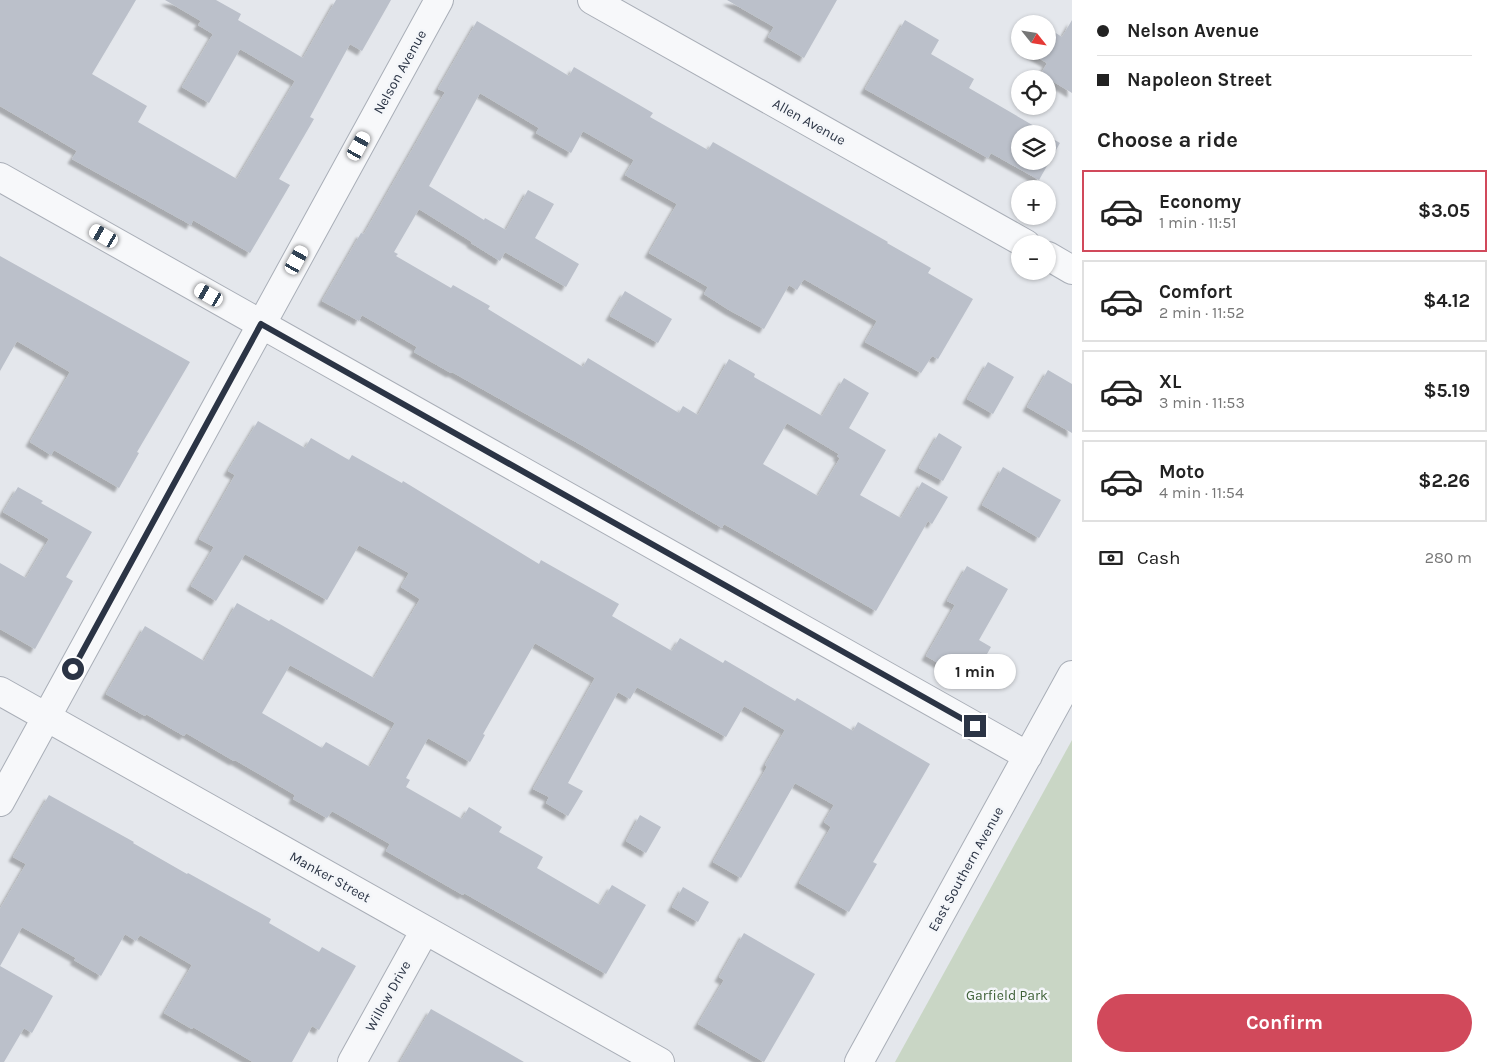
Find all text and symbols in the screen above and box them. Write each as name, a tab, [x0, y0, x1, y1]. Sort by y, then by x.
north arrow	[1011, 15, 1056, 60]
map controls	[1011, 15, 1056, 280]
text: Nelson Avenue	[1127, 20, 1259, 42]
street label: Nelson Avenue	[370, 27, 430, 117]
text: Napoleon Street	[1127, 69, 1272, 91]
button: locate	[1011, 70, 1056, 115]
street label: Allen Avenue	[769, 95, 849, 149]
button: layers	[1011, 125, 1056, 170]
text: Choose a ride	[1097, 127, 1238, 153]
car	[345, 129, 372, 163]
button: +	[1011, 180, 1056, 225]
icon: car	[1099, 189, 1144, 234]
text: Economy	[1159, 191, 1241, 213]
text: $3.05	[1418, 200, 1470, 222]
text: 1 min · 11:51	[1159, 213, 1237, 232]
car	[87, 222, 120, 250]
button: −	[1011, 235, 1056, 280]
car	[283, 243, 310, 277]
icon: car	[1099, 279, 1144, 324]
car	[192, 281, 225, 309]
text: Comfort	[1159, 281, 1233, 303]
text: $4.12	[1423, 290, 1470, 312]
text: 2 min · 11:52	[1159, 303, 1245, 322]
icon: car	[1099, 369, 1144, 414]
text: XL	[1159, 371, 1181, 393]
text: $5.19	[1423, 380, 1470, 402]
text: 3 min · 11:53	[1159, 393, 1245, 412]
icon: car	[1099, 459, 1144, 504]
text: Moto	[1159, 461, 1205, 483]
text: $2.26	[1418, 470, 1470, 492]
text: 4 min · 11:54	[1159, 483, 1244, 502]
icon: cash	[1097, 544, 1125, 572]
text: Cash	[1137, 547, 1181, 569]
text: 280 m	[1425, 548, 1472, 567]
callout: 1 min	[934, 654, 1016, 688]
route start	[62, 658, 84, 680]
text: 1 min	[955, 662, 995, 681]
route end	[964, 715, 986, 737]
street label: East Southern Avenue	[925, 804, 1007, 934]
street label: Manker Street	[287, 848, 373, 906]
street label: Willow Drive	[362, 958, 414, 1034]
park label: Garfield Park	[966, 987, 1048, 1004]
button: Confirm	[1097, 994, 1472, 1052]

